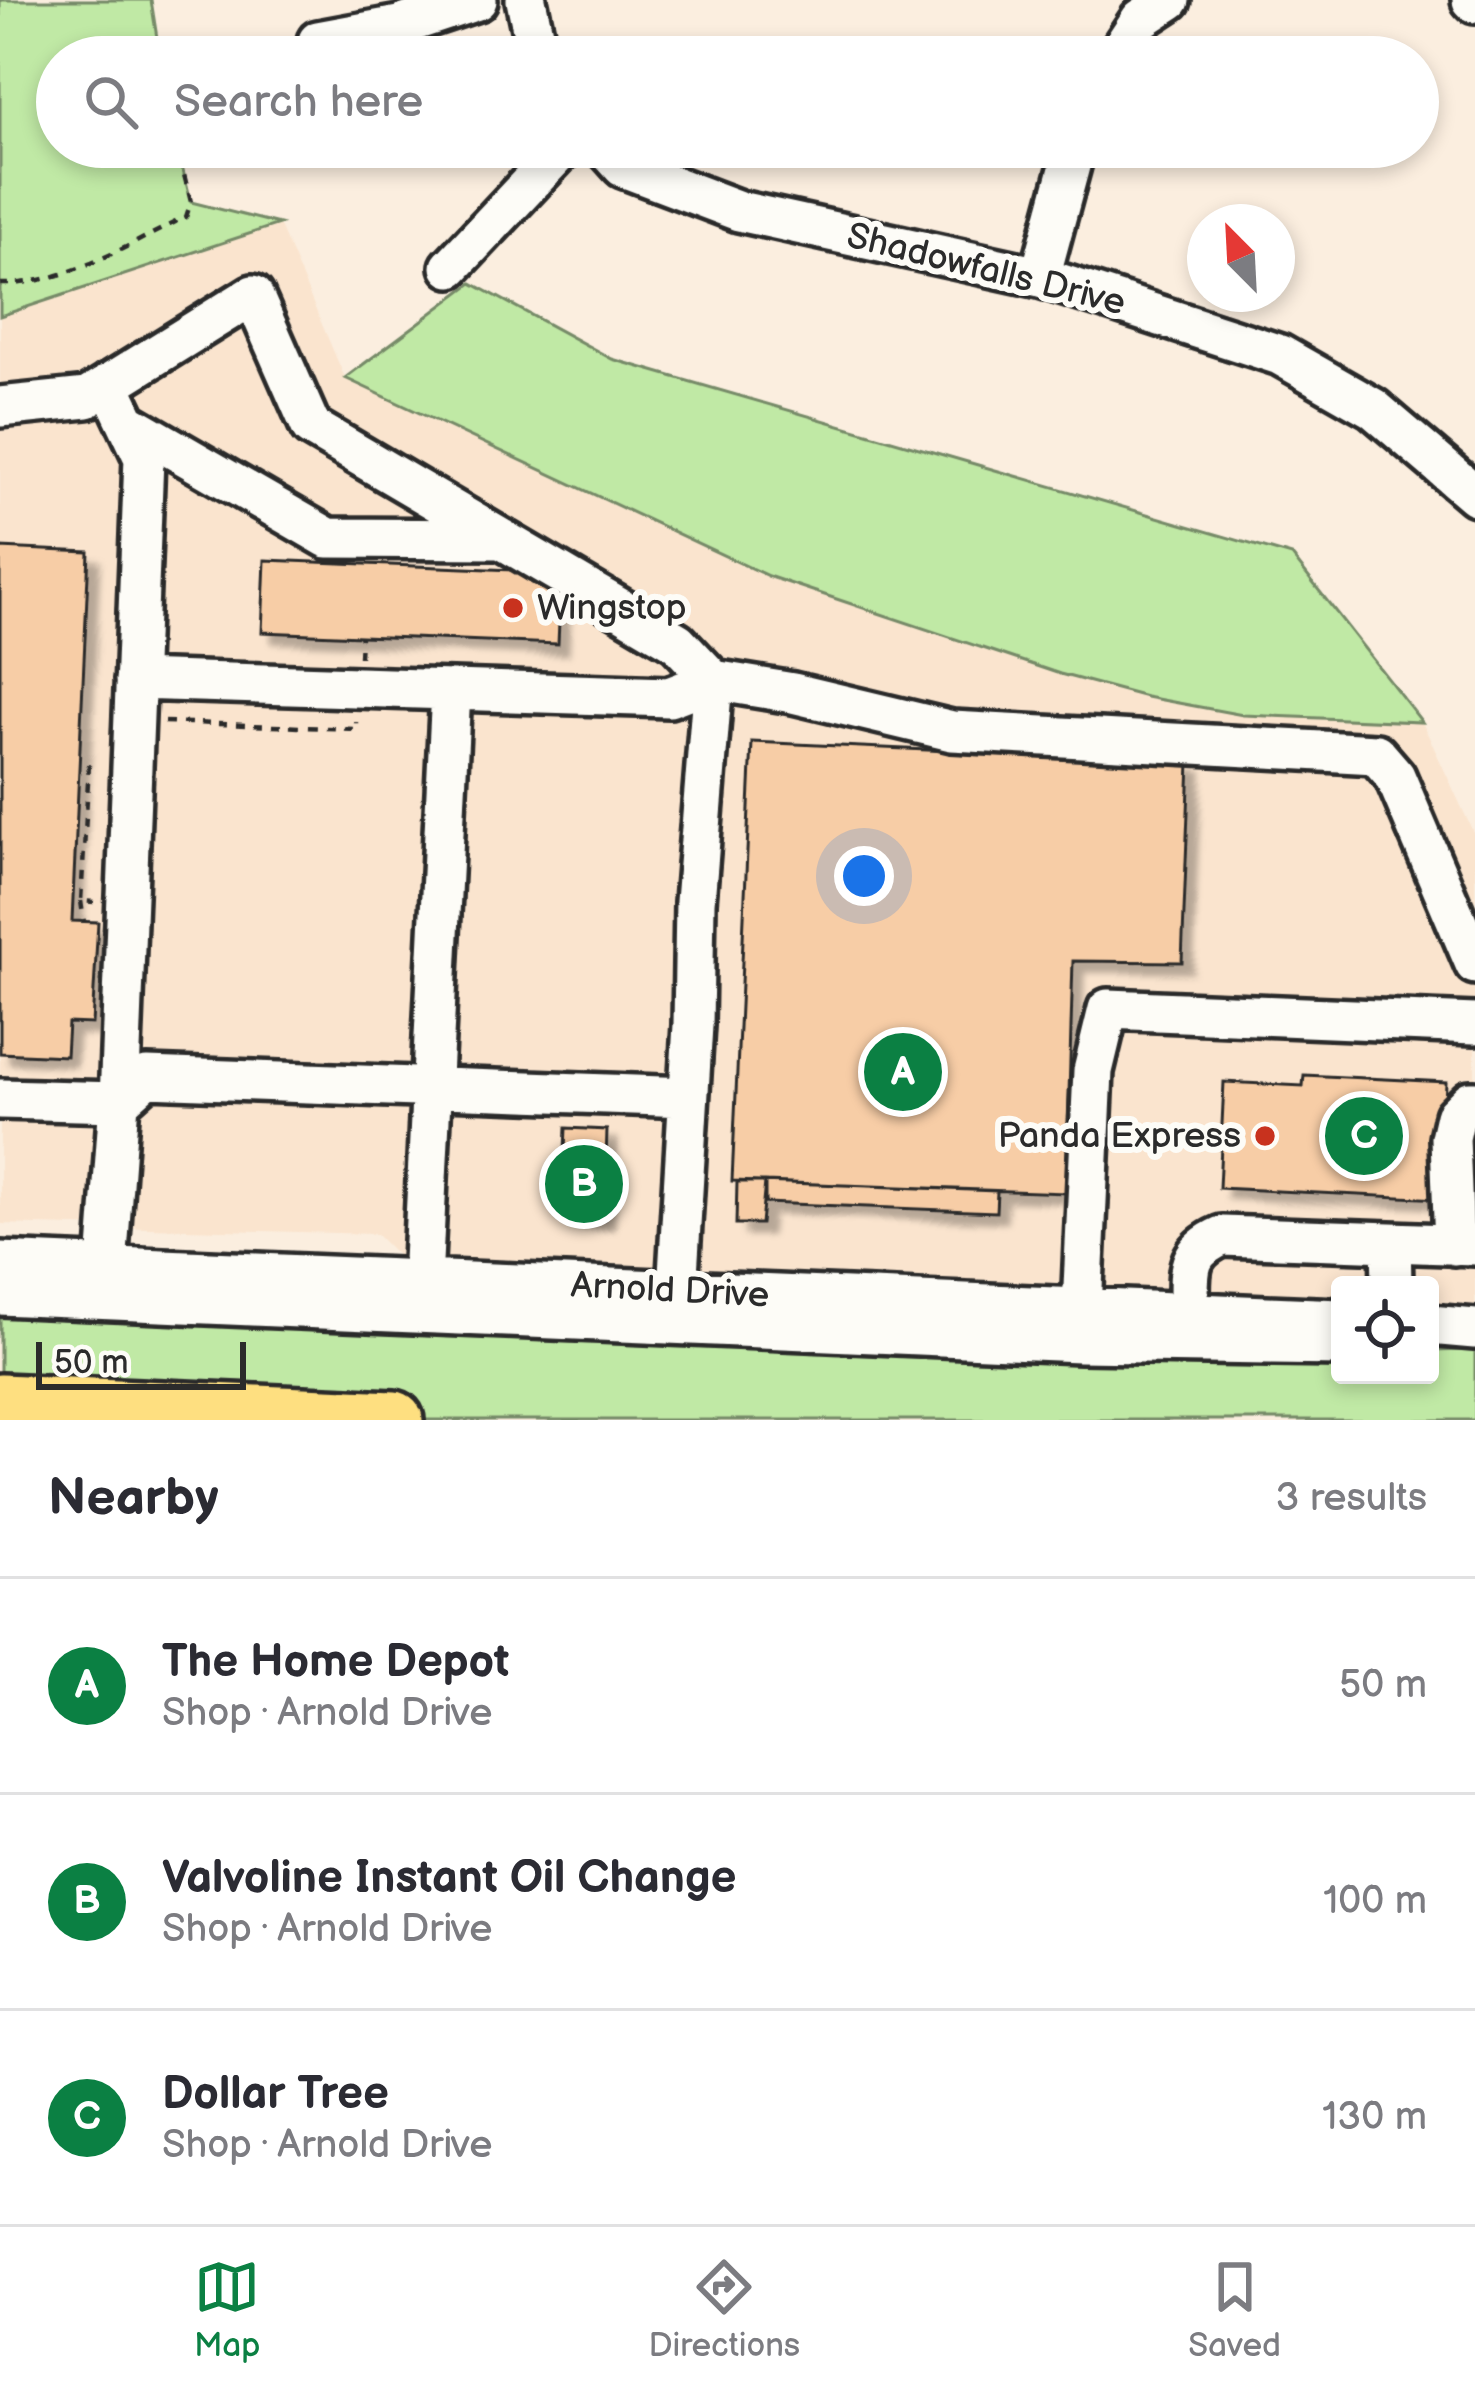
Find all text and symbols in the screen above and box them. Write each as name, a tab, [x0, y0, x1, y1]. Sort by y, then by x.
search box	[36, 36, 1439, 168]
icon: search	[78, 69, 144, 135]
text: Search here	[174, 75, 423, 130]
north arrow	[1187, 204, 1295, 312]
street label: Shadowfalls Drive	[842, 215, 1130, 325]
place label: Wingstop	[537, 587, 687, 630]
marker: Wingstop	[500, 595, 526, 621]
your location	[834, 846, 894, 906]
pin: A	[864, 1027, 942, 1117]
pin: C	[1325, 1091, 1403, 1181]
place label: Panda Express	[998, 1115, 1241, 1158]
marker: Panda Express	[1252, 1123, 1278, 1149]
pin: B	[545, 1139, 623, 1229]
street label: Arnold Drive	[570, 1264, 770, 1318]
map controls	[1331, 1276, 1439, 1384]
button: locate	[1331, 1276, 1439, 1384]
scale bar	[36, 1336, 246, 1389]
text: 50 m	[54, 1343, 129, 1383]
text: Nearby	[48, 1468, 219, 1529]
text: 3 results	[1275, 1475, 1427, 1522]
text: The Home Depot	[162, 1635, 509, 1690]
text: A	[75, 1662, 99, 1709]
text: 50 m	[1339, 1662, 1427, 1709]
text: Shop · Arnold Drive	[162, 1690, 492, 1737]
text: Valvoline Instant Oil Change	[162, 1851, 736, 1906]
text: B	[73, 1878, 101, 1925]
text: 100 m	[1323, 1878, 1427, 1925]
text: Shop · Arnold Drive	[162, 1906, 492, 1953]
text: Dollar Tree	[162, 2067, 389, 2122]
text: C	[73, 2094, 101, 2141]
text: 130 m	[1322, 2094, 1427, 2141]
text: Shop · Arnold Drive	[162, 2122, 492, 2169]
tab: Map	[194, 2254, 260, 2366]
tab: Directions	[649, 2254, 800, 2366]
tab: Saved	[1188, 2254, 1281, 2366]

